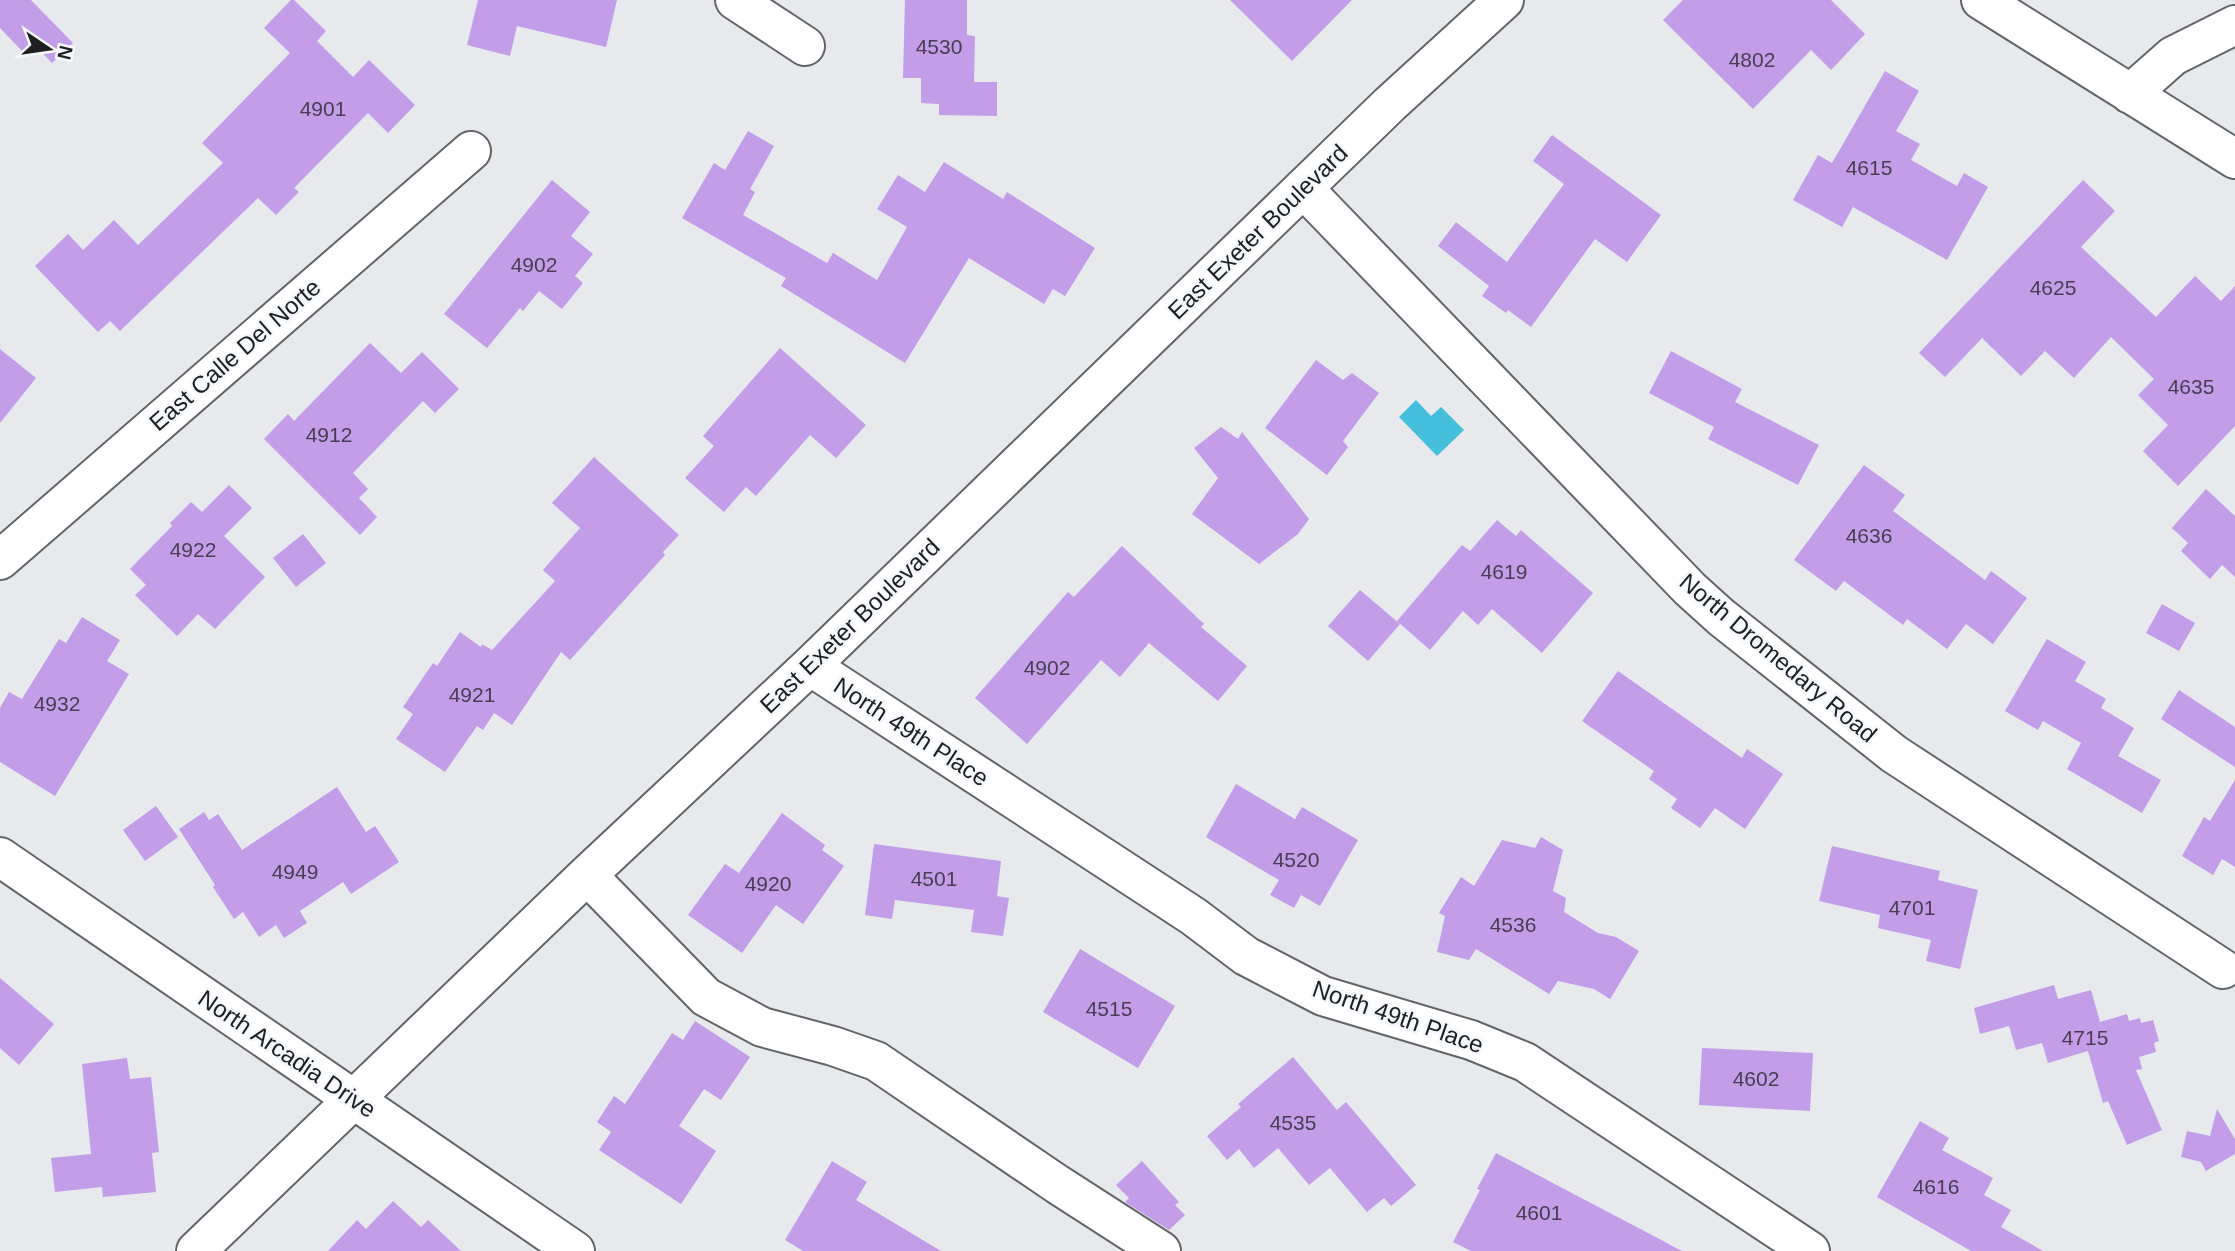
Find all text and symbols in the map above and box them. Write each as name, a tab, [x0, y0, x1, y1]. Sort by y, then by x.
north arrow	[14, 14, 84, 84]
house number: 4530	[916, 35, 962, 58]
text: N	[53, 44, 77, 62]
house number: 4802	[1729, 48, 1775, 71]
house number: 4901	[300, 97, 346, 120]
street label: East Exeter Boulevard	[1162, 139, 1353, 324]
house number: 4615	[1846, 156, 1892, 179]
house number: 4902	[511, 253, 557, 276]
street label: East Calle Del Norte	[144, 273, 326, 436]
house number: 4625	[2030, 276, 2076, 299]
house number: 4635	[2168, 375, 2214, 398]
house number: 4912	[306, 423, 352, 446]
house number: 4636	[1846, 524, 1892, 547]
street label: East Exeter Boulevard	[754, 533, 945, 718]
house number: 4922	[170, 538, 216, 561]
house number: 4619	[1481, 560, 1527, 583]
street label: North Dromedary Road	[1675, 568, 1882, 748]
house number: 4902	[1024, 656, 1070, 679]
street label: North 49th Place	[829, 672, 994, 792]
house number: 4921	[449, 683, 495, 706]
house number: 4932	[34, 692, 80, 715]
house number: 4520	[1273, 848, 1319, 871]
house number: 4949	[272, 860, 318, 883]
house number: 4501	[911, 867, 957, 890]
house number: 4920	[745, 872, 791, 895]
house number: 4701	[1889, 896, 1935, 919]
house number: 4536	[1490, 913, 1536, 936]
street label: North 49th Place	[1309, 975, 1487, 1058]
street label: North Arcadia Drive	[193, 984, 381, 1123]
house number: 4515	[1086, 997, 1132, 1020]
house number: 4715	[2062, 1026, 2108, 1049]
house number: 4602	[1733, 1067, 1779, 1090]
house number: 4535	[1270, 1111, 1316, 1134]
house number: 4616	[1913, 1175, 1959, 1198]
house number: 4601	[1516, 1201, 1562, 1224]

